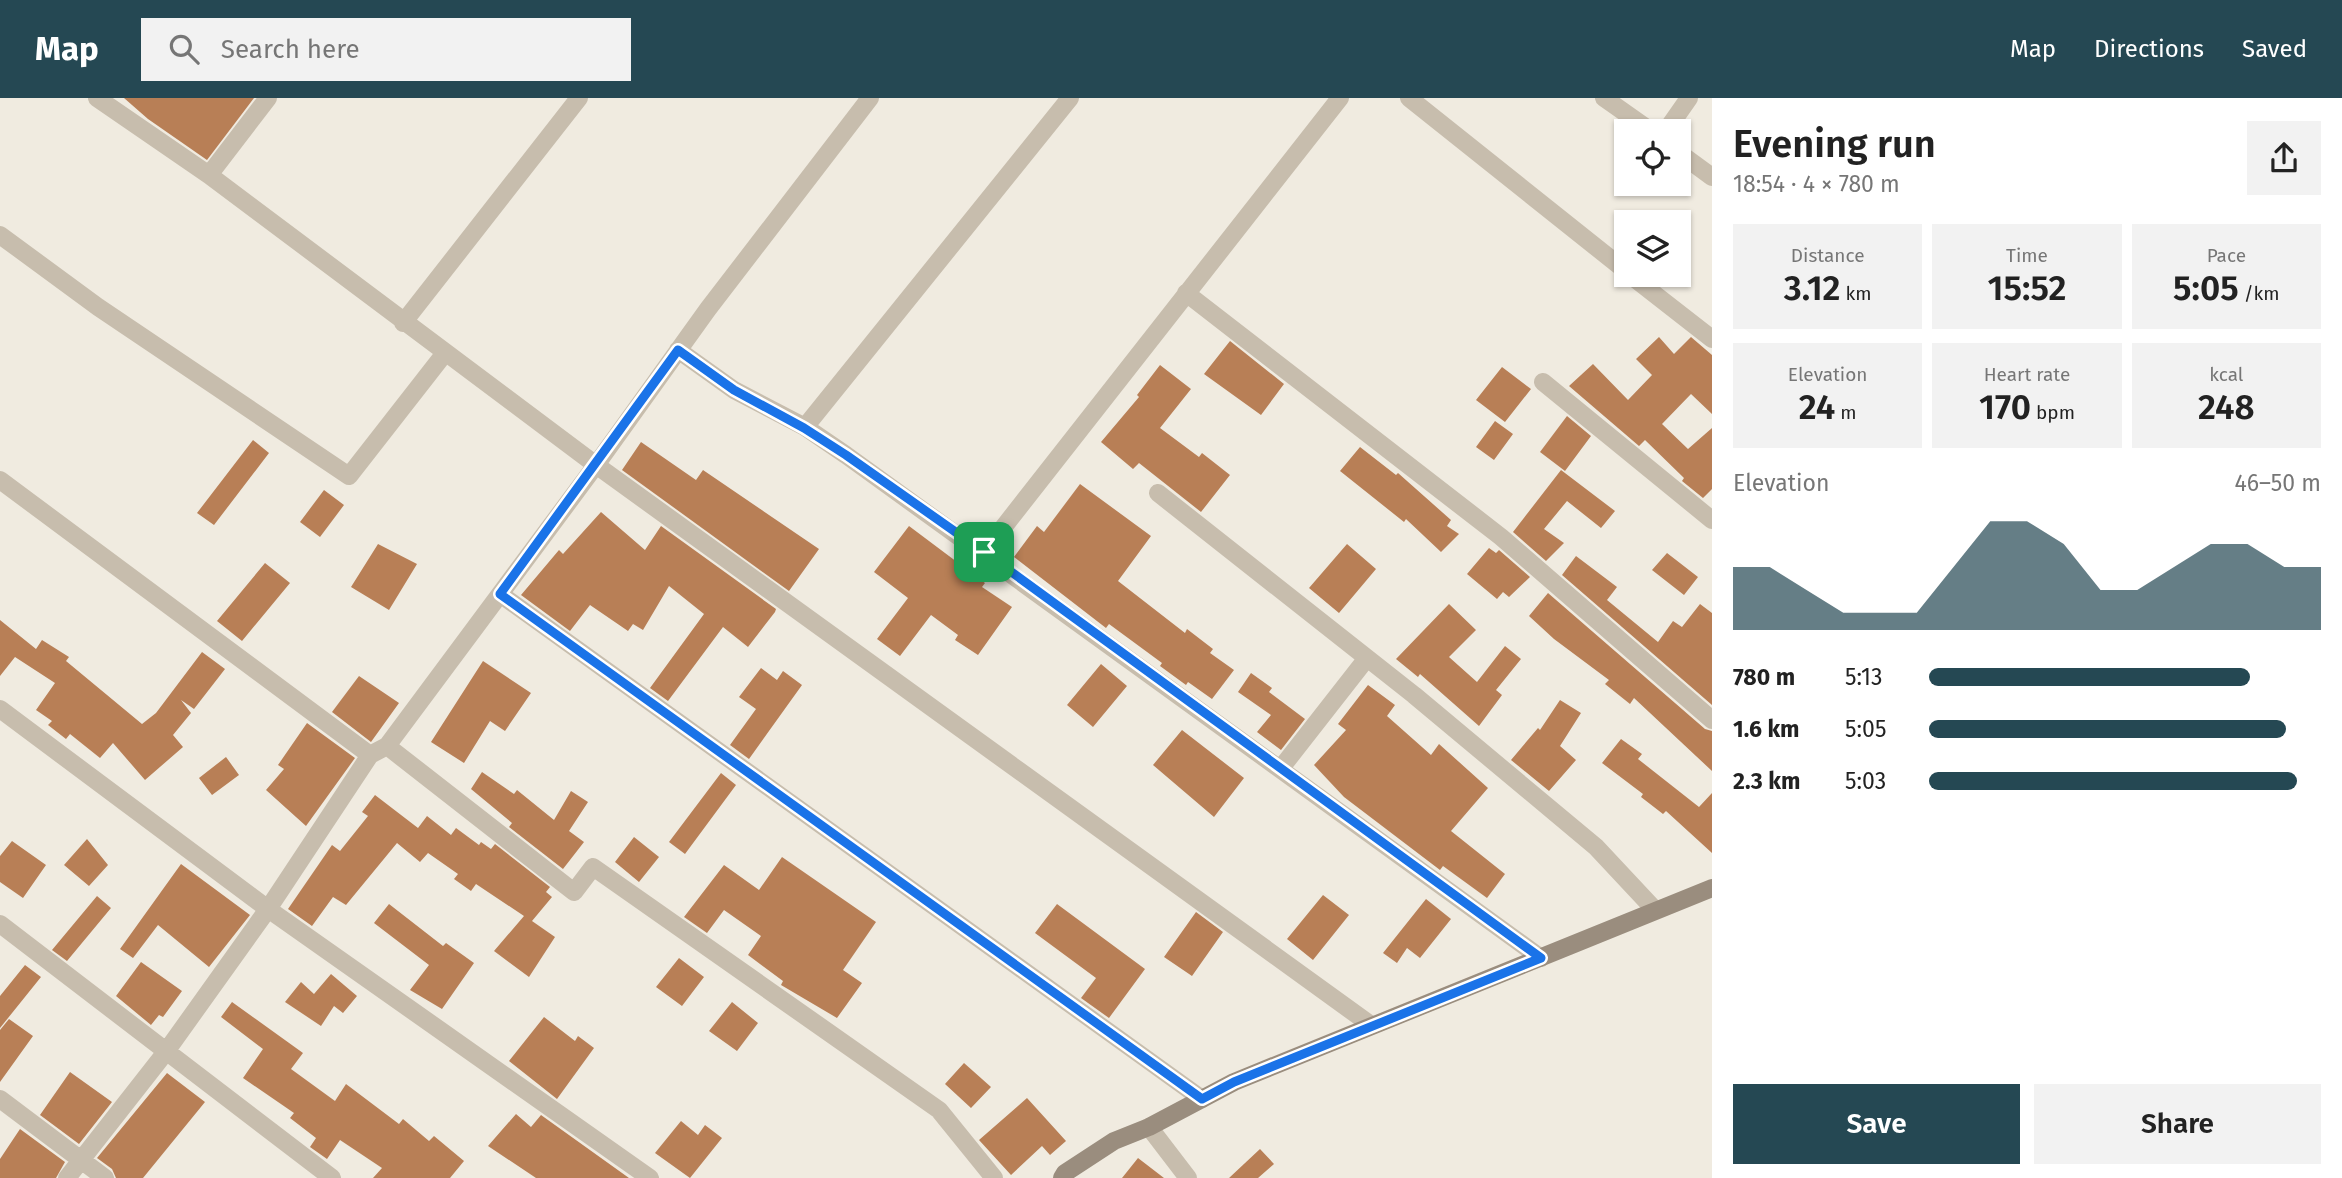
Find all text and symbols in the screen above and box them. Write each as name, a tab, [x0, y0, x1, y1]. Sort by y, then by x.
search box	[141, 18, 631, 81]
text: Map	[35, 29, 99, 69]
icon: search	[165, 30, 203, 68]
text: Search here	[221, 34, 360, 65]
text: Map	[2010, 35, 2056, 63]
text: Directions	[2094, 35, 2204, 63]
text: Saved	[2242, 35, 2307, 63]
map controls	[1614, 119, 1691, 287]
button: locate	[1614, 119, 1691, 196]
text: Evening run	[1733, 121, 1936, 167]
button: share	[2247, 121, 2321, 195]
text: 18:54 · 4 × 780 m	[1733, 170, 1900, 198]
button: layers	[1614, 210, 1691, 287]
text: Distance	[1791, 244, 1865, 267]
text: Time	[2006, 244, 2048, 267]
text: Pace	[2207, 244, 2246, 267]
text: 3.12	[1784, 267, 1841, 309]
text: 15:52	[1988, 267, 2066, 309]
text: 5:05	[2173, 267, 2239, 309]
text: km	[1841, 282, 1872, 305]
text: /km	[2239, 282, 2280, 305]
text: Elevation	[1788, 363, 1867, 386]
text: Heart rate	[1984, 363, 2070, 386]
text: kcal	[2209, 363, 2243, 386]
text: 24	[1799, 386, 1835, 428]
text: 170	[1979, 386, 2031, 428]
text: 248	[2198, 386, 2255, 428]
text: m	[1835, 401, 1857, 424]
text: bpm	[2031, 401, 2075, 424]
text: Elevation	[1733, 469, 1829, 497]
text: 46–50 m	[2235, 469, 2321, 497]
pin	[954, 522, 1014, 582]
icon: arrive	[965, 533, 1003, 571]
text: 780 m	[1733, 663, 1795, 691]
text: 5:13	[1845, 663, 1883, 691]
text: 1.6 km	[1733, 715, 1800, 743]
text: 5:05	[1845, 715, 1886, 743]
text: 2.3 km	[1733, 767, 1800, 795]
text: 5:03	[1845, 767, 1886, 795]
button: Save	[1733, 1084, 2020, 1164]
button: Share	[2034, 1084, 2321, 1164]

